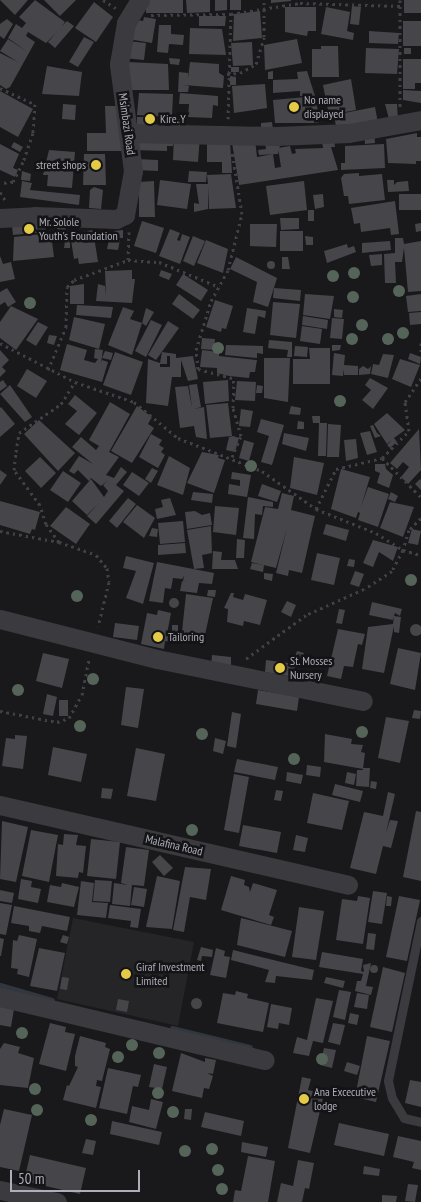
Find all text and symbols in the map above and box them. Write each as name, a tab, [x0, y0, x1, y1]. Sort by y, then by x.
street label: Msimbazi Road	[116, 92, 138, 156]
place label: No name displayed	[304, 93, 343, 121]
marker: No name displayed	[288, 101, 300, 113]
place label: Kire. Y	[160, 112, 187, 126]
marker: Kire. Y	[144, 113, 156, 125]
place label: street shops	[36, 158, 86, 172]
marker: street shops	[90, 159, 102, 171]
place label: Mr. Solole Youth's Foundation	[39, 215, 118, 243]
marker: Mr. Solole Youth's Foundation	[23, 223, 35, 235]
place label: Tailoring	[168, 630, 204, 644]
marker: Tailoring	[152, 631, 164, 643]
place label: St. Mosses Nursery	[290, 654, 333, 682]
marker: St. Mosses Nursery	[274, 662, 286, 674]
street label: Malafina Road	[144, 831, 204, 859]
place label: Giraf Investment Limited	[136, 960, 205, 988]
marker: Giraf Investment Limited	[120, 968, 132, 980]
place label: Ana Excecutive lodge	[314, 1085, 376, 1113]
marker: Ana Excecutive lodge	[298, 1093, 310, 1105]
scale bar	[12, 1160, 142, 1192]
text: 50 m	[18, 1169, 44, 1188]

